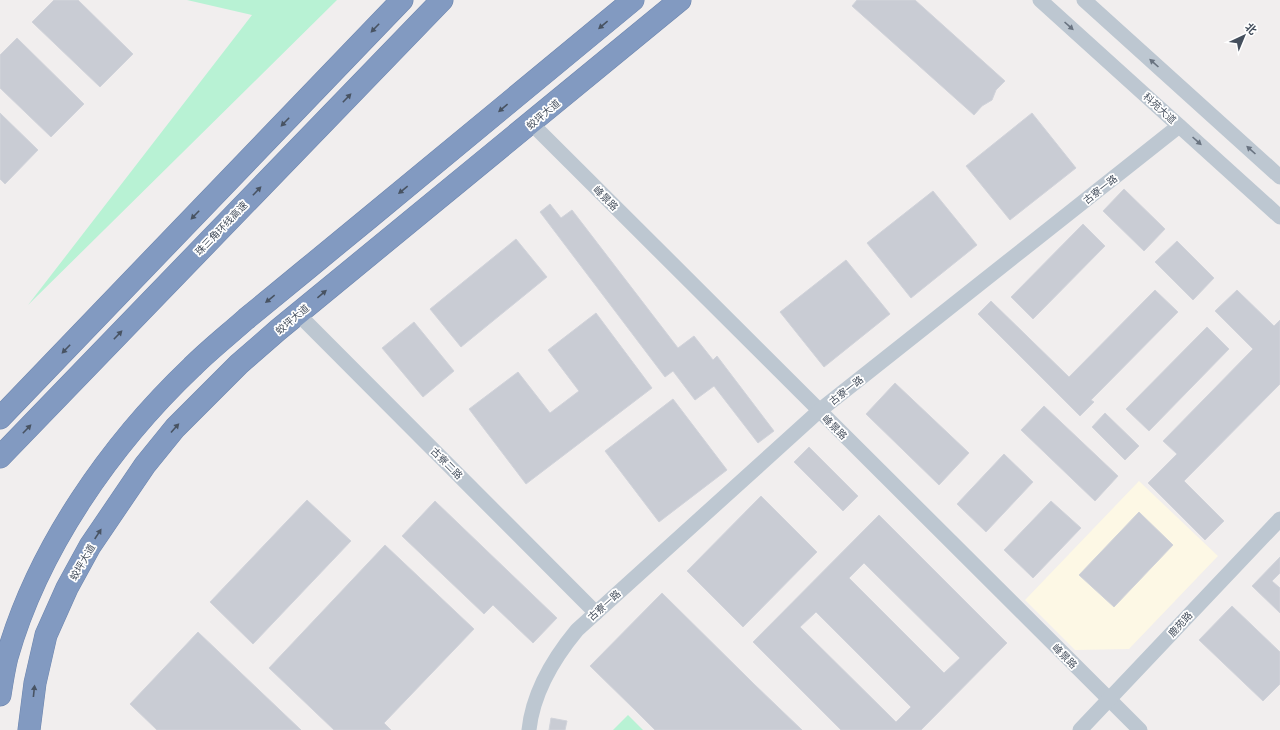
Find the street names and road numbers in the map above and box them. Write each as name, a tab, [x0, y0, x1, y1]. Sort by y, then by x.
street label: 科苑大道	[1140, 90, 1179, 127]
street label: 蛟坪大道	[524, 97, 563, 133]
street label: 古寮一路	[1081, 172, 1121, 208]
street label: 峰景路	[590, 183, 621, 214]
street label: 珠三角环线高速	[192, 199, 251, 259]
street label: 蛟坪大道	[273, 302, 312, 338]
street label: 古寮一路	[827, 373, 867, 409]
street label: 峰景路	[819, 412, 850, 443]
street label: 古寮二路	[427, 445, 465, 483]
street label: 蛟坪大道	[67, 542, 99, 583]
street label: 古寮一路	[585, 587, 624, 624]
street label: 鹿苑路	[1165, 609, 1196, 640]
street label: 峰景路	[1049, 641, 1080, 672]

